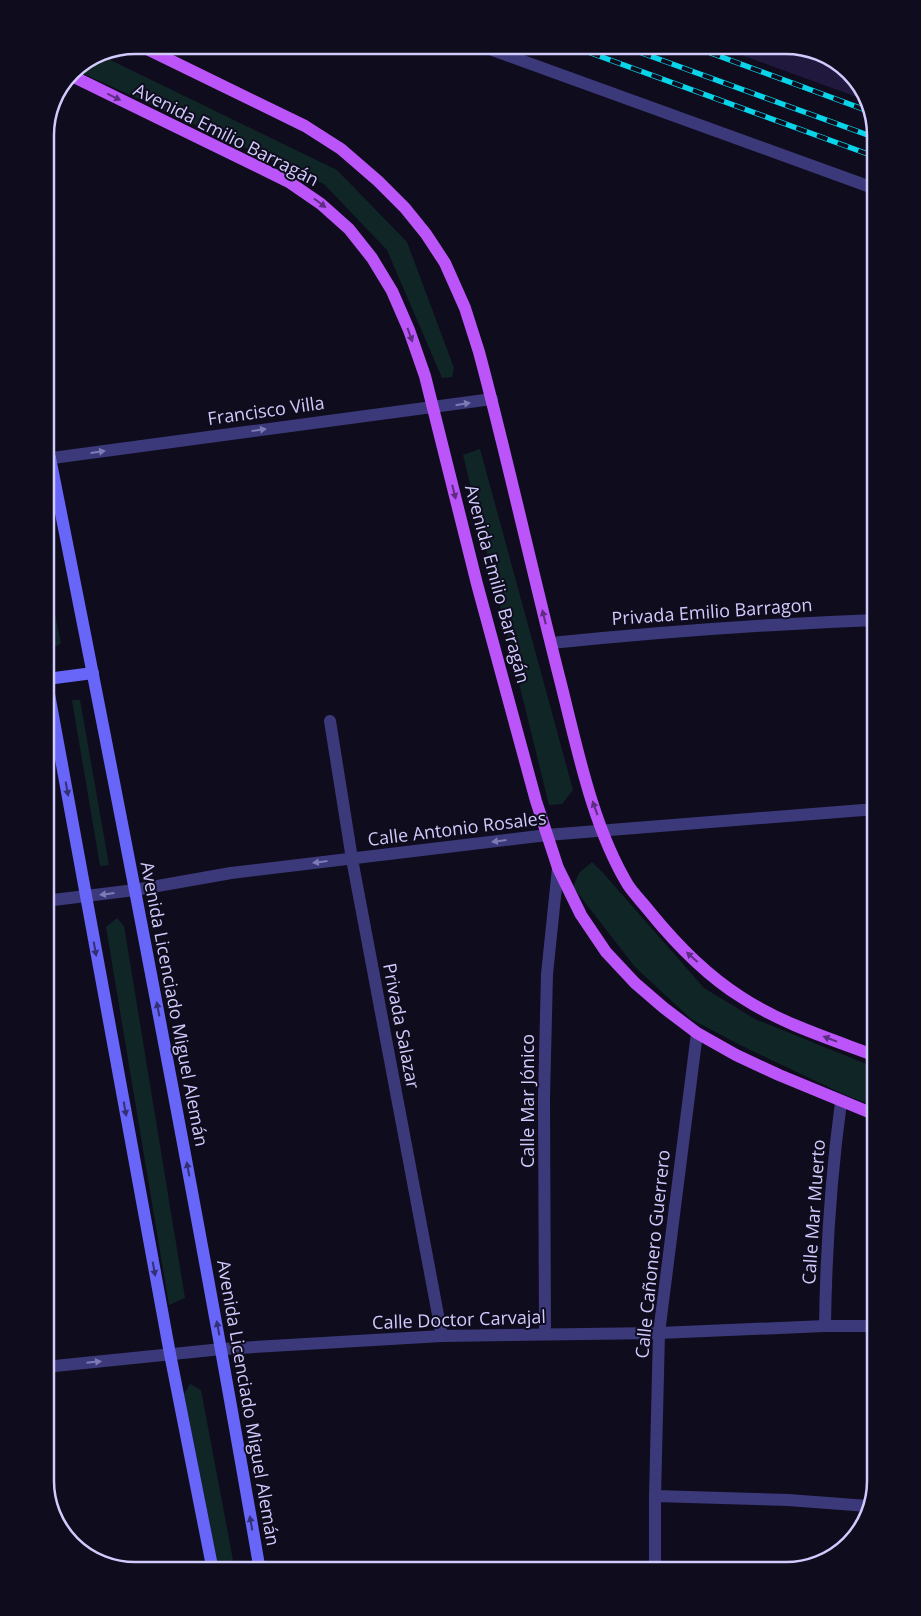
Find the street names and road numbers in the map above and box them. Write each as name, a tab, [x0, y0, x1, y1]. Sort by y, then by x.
street label: Avenida Emilio Barragán	[130, 77, 323, 191]
street label: Francisco Villa	[206, 390, 326, 430]
street label: Avenida Emilio Barragán	[460, 482, 536, 686]
street label: Privada Emilio Barragon	[611, 592, 813, 630]
street label: Calle Antonio Rosales	[366, 805, 548, 851]
street label: Avenida Licenciado Miguel Alemán	[136, 859, 214, 1148]
street label: Privada Salazar	[378, 961, 426, 1091]
street label: Calle Mar Jónico	[515, 1034, 539, 1168]
street label: Calle Mar Muerto	[796, 1139, 830, 1285]
street label: Calle Cañonero Guerrero	[629, 1148, 675, 1359]
street label: Avenida Licenciado Miguel Alemán	[212, 1258, 286, 1548]
street label: Calle Doctor Carvajal	[372, 1304, 546, 1334]

